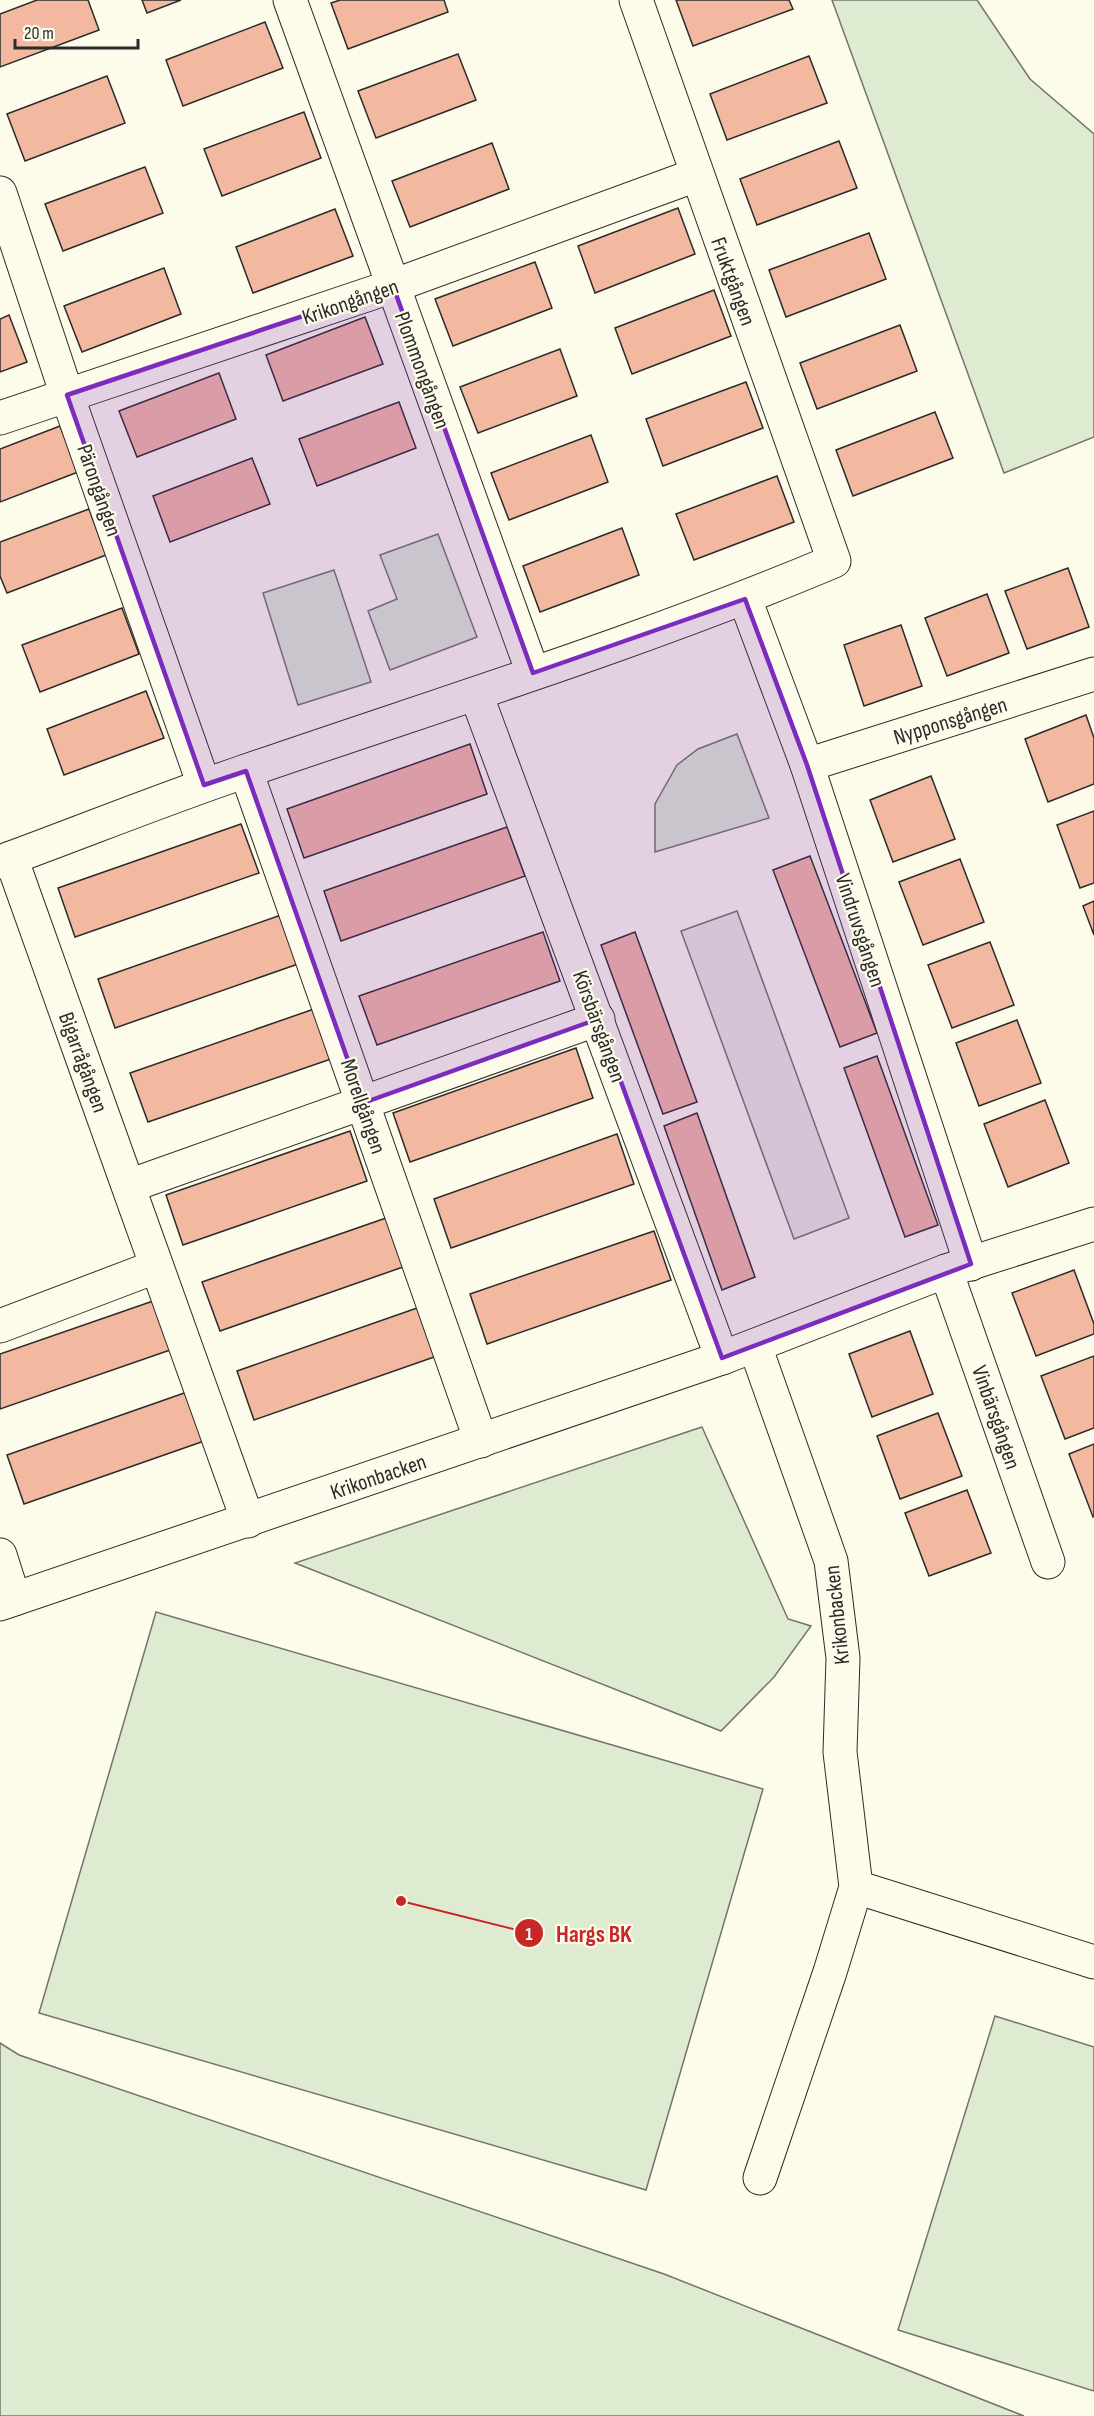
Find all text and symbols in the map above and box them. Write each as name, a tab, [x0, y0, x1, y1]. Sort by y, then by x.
scale bar	[15, 12, 138, 50]
text: 20 m	[24, 23, 54, 44]
street label: Fruktgången	[704, 234, 761, 329]
street label: Krikongången	[299, 273, 402, 331]
street label: Plommongången	[388, 308, 455, 433]
street label: Pärongången	[70, 441, 127, 540]
street label: Nypponsgången	[890, 691, 1011, 752]
street label: Vindruvsgången	[829, 870, 891, 991]
street label: Körsbärsgången	[566, 967, 631, 1086]
street label: Bigarrågången	[52, 1009, 113, 1116]
street label: Morellgången	[334, 1056, 391, 1157]
street label: Vinbärsgången	[965, 1362, 1026, 1473]
street label: Krikonbacken	[327, 1448, 430, 1506]
street label: Krikonbacken	[819, 1564, 856, 1666]
callout: Hargs BK	[514, 1912, 644, 1954]
text: Hargs BK	[556, 1920, 632, 1949]
text: 1	[525, 1924, 533, 1945]

